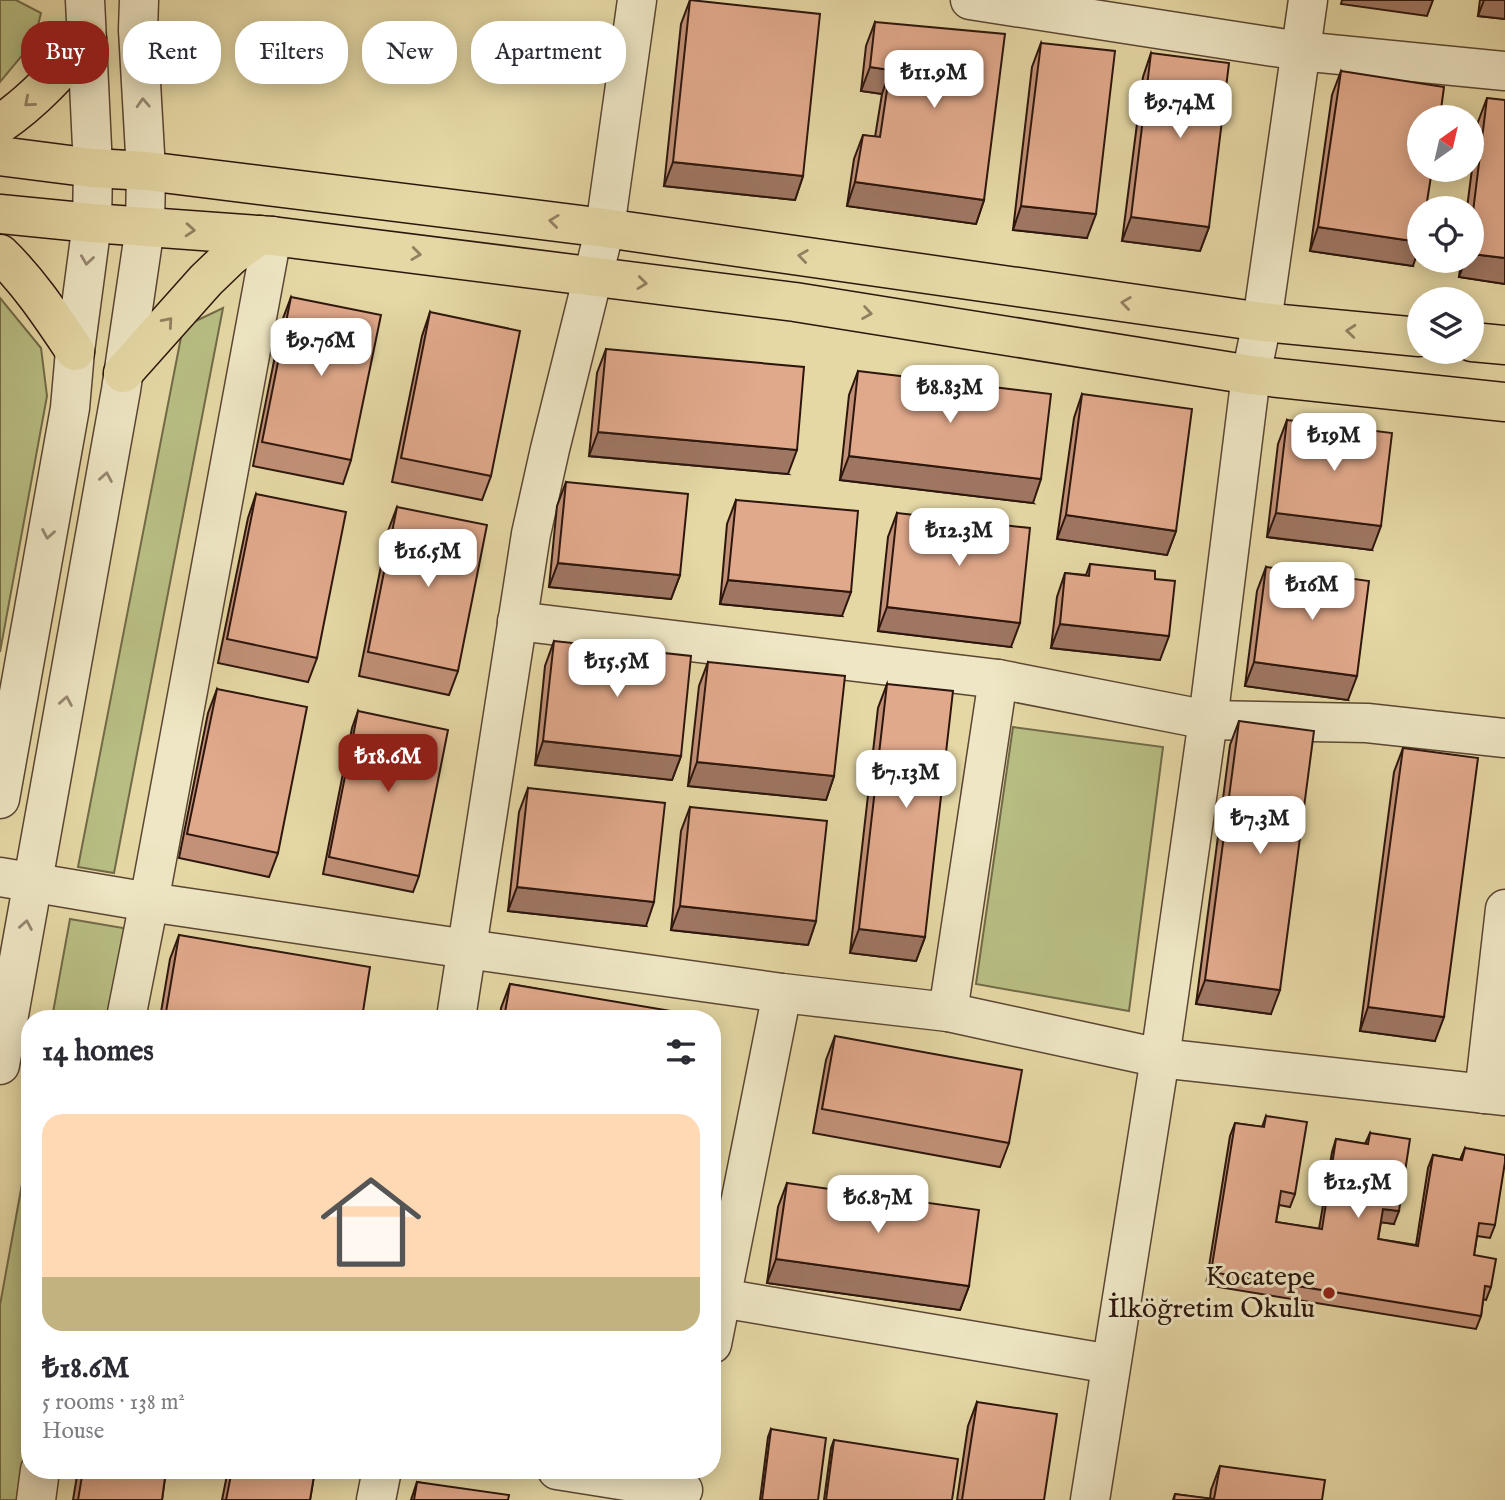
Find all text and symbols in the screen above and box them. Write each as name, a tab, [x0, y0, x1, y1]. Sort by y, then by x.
chip: Buy	[21, 21, 109, 84]
chip: Rent	[123, 21, 221, 84]
chip: Filters	[235, 21, 348, 84]
chip: New	[362, 21, 457, 84]
chip: Apartment	[471, 21, 626, 84]
pin: ₺11.9M	[877, 50, 991, 110]
text: ₺11.9M	[901, 58, 967, 87]
pin: ₺9.74M	[1123, 80, 1237, 140]
text: ₺9.74M	[1145, 88, 1215, 117]
one-way arrow	[24, 93, 37, 106]
one-way arrow	[135, 97, 150, 108]
north arrow	[1407, 105, 1484, 182]
map controls	[1407, 105, 1484, 364]
button: locate	[1407, 196, 1484, 273]
one-way arrow	[548, 214, 560, 229]
one-way arrow	[185, 222, 196, 237]
one-way arrow	[410, 247, 422, 262]
one-way arrow	[798, 249, 809, 264]
one-way arrow	[79, 254, 94, 266]
one-way arrow	[636, 276, 648, 291]
button: layers	[1407, 287, 1484, 364]
one-way arrow	[1120, 295, 1131, 310]
one-way arrow	[861, 305, 873, 320]
one-way arrow	[160, 317, 172, 330]
pin: ₺9.76M	[264, 318, 378, 378]
one-way arrow	[1345, 323, 1357, 338]
text: ₺9.76M	[286, 326, 356, 355]
pin: ₺8.83M	[893, 366, 1007, 425]
text: ₺8.83M	[917, 373, 983, 402]
pin: ₺19M	[1293, 414, 1375, 473]
text: ₺19M	[1307, 421, 1361, 450]
one-way arrow	[97, 471, 112, 483]
pin: ₺12.3M	[902, 508, 1016, 568]
text: ₺12.3M	[925, 516, 993, 545]
one-way arrow	[41, 528, 56, 540]
pin: ₺16.5M	[371, 530, 485, 589]
text: ₺16.5M	[395, 537, 461, 566]
pin: ₺16M	[1271, 562, 1353, 622]
text: ₺16M	[1285, 570, 1339, 599]
pin: ₺15.5M	[560, 640, 674, 699]
text: ₺15.5M	[585, 647, 649, 676]
one-way arrow	[58, 695, 73, 707]
pin: ₺18.6M	[331, 734, 445, 794]
text: ₺18.6M	[354, 742, 422, 771]
pin: ₺7.13M	[849, 750, 963, 810]
text: ₺7.13M	[872, 758, 940, 787]
pin: ₺7.3M	[1211, 796, 1309, 856]
text: ₺7.3M	[1230, 804, 1290, 833]
one-way arrow	[18, 919, 33, 931]
text: 14 homes	[42, 1033, 154, 1071]
icon: filters	[662, 1033, 700, 1071]
icon: home	[308, 1159, 434, 1285]
pin: ₺12.5M	[1301, 1160, 1415, 1220]
text: ₺12.5M	[1324, 1168, 1392, 1197]
pin: ₺6.87M	[821, 1176, 935, 1235]
text: ₺6.87M	[843, 1183, 913, 1212]
place label: Kocatepe İlköğretim Okulu	[1108, 1260, 1315, 1327]
marker: Kocatepe İlköğretim Okulu	[1321, 1285, 1337, 1301]
text: ₺18.6M	[42, 1350, 129, 1388]
text: 5 rooms · 138 m²	[42, 1388, 185, 1417]
text: House	[42, 1417, 104, 1446]

